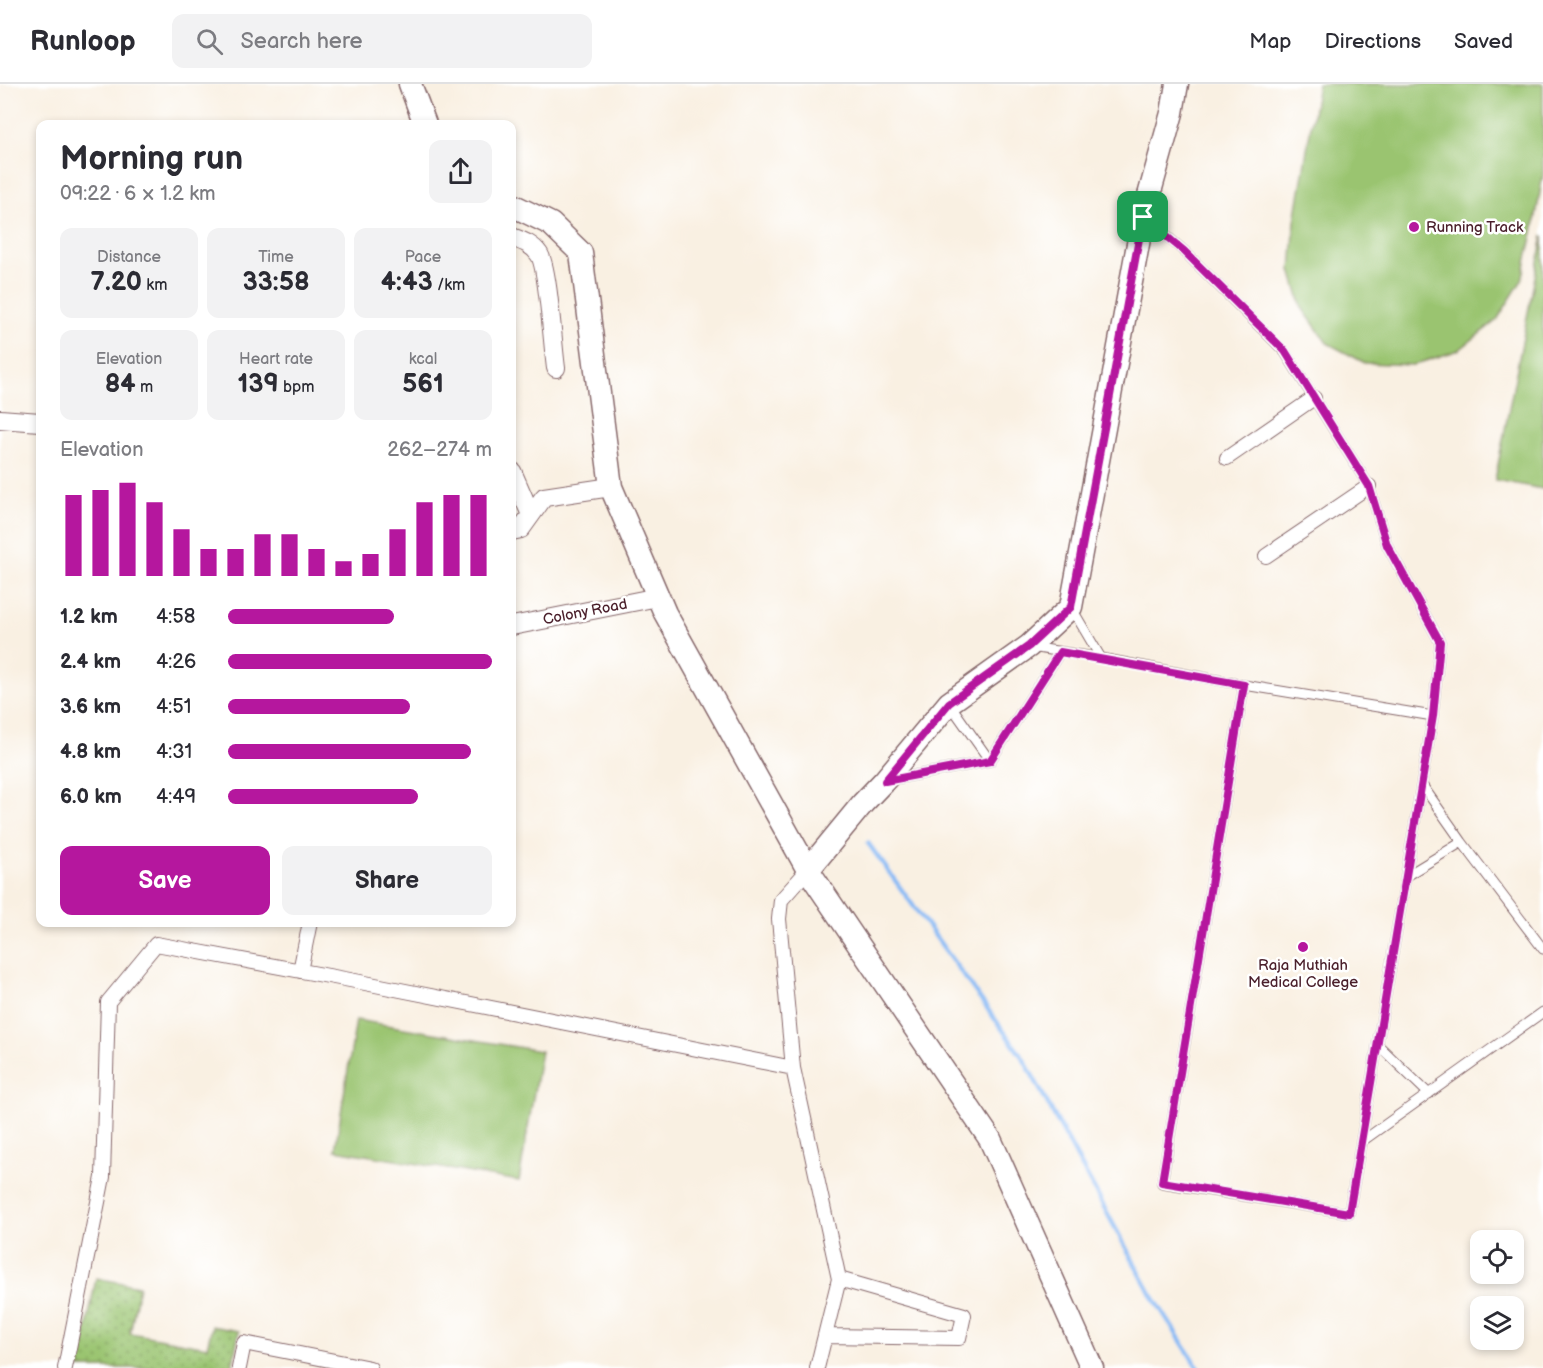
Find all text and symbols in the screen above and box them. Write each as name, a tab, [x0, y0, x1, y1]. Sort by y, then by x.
search box	[172, 14, 592, 68]
text: Runloop	[30, 25, 136, 58]
icon: search	[193, 25, 226, 58]
text: Search here	[241, 28, 362, 55]
text: Map	[1249, 29, 1292, 54]
text: Directions	[1325, 29, 1421, 54]
text: Saved	[1454, 29, 1513, 54]
text: Morning run	[60, 139, 243, 179]
button: share	[429, 140, 492, 203]
text: 09:22 · 6 × 1.2 km	[60, 182, 215, 206]
pin	[1117, 191, 1168, 242]
icon: arrive	[1126, 200, 1159, 233]
place label: Running Track	[1426, 218, 1524, 237]
marker: Running Track	[1407, 220, 1421, 234]
text: Distance	[97, 248, 161, 267]
text: Time	[258, 248, 294, 267]
text: Pace	[405, 248, 441, 267]
text: 7.20	[91, 267, 142, 298]
text: 33:58	[242, 267, 310, 298]
text: 4:43	[381, 267, 433, 298]
text: km	[142, 276, 167, 295]
text: /km	[433, 276, 465, 295]
text: Elevation	[96, 350, 162, 369]
text: Heart rate	[239, 350, 313, 369]
text: kcal	[409, 350, 437, 369]
text: 84	[105, 369, 136, 400]
text: 139	[237, 369, 279, 400]
text: 561	[402, 369, 444, 400]
text: m	[136, 378, 153, 397]
text: bpm	[279, 378, 315, 397]
text: Elevation	[60, 438, 143, 462]
text: 262–274 m	[387, 438, 492, 462]
street label: Colony Road	[541, 595, 629, 629]
text: 1.2 km	[60, 605, 118, 629]
text: 4:58	[156, 605, 195, 629]
text: 2.4 km	[60, 650, 121, 674]
text: 4:26	[156, 650, 196, 674]
text: 3.6 km	[60, 695, 121, 719]
text: 4:51	[156, 695, 191, 719]
text: 4.8 km	[60, 740, 121, 764]
text: 4:31	[156, 740, 192, 764]
text: 6.0 km	[60, 785, 122, 809]
text: 4:49	[156, 785, 196, 809]
button: Save	[60, 846, 270, 915]
button: Share	[282, 846, 492, 915]
marker: Raja Muthiah Medical College	[1296, 940, 1310, 954]
place label: Raja Muthiah Medical College	[1248, 956, 1358, 992]
map controls	[1470, 1230, 1524, 1350]
button: locate	[1470, 1230, 1524, 1284]
button: layers	[1470, 1296, 1524, 1350]

